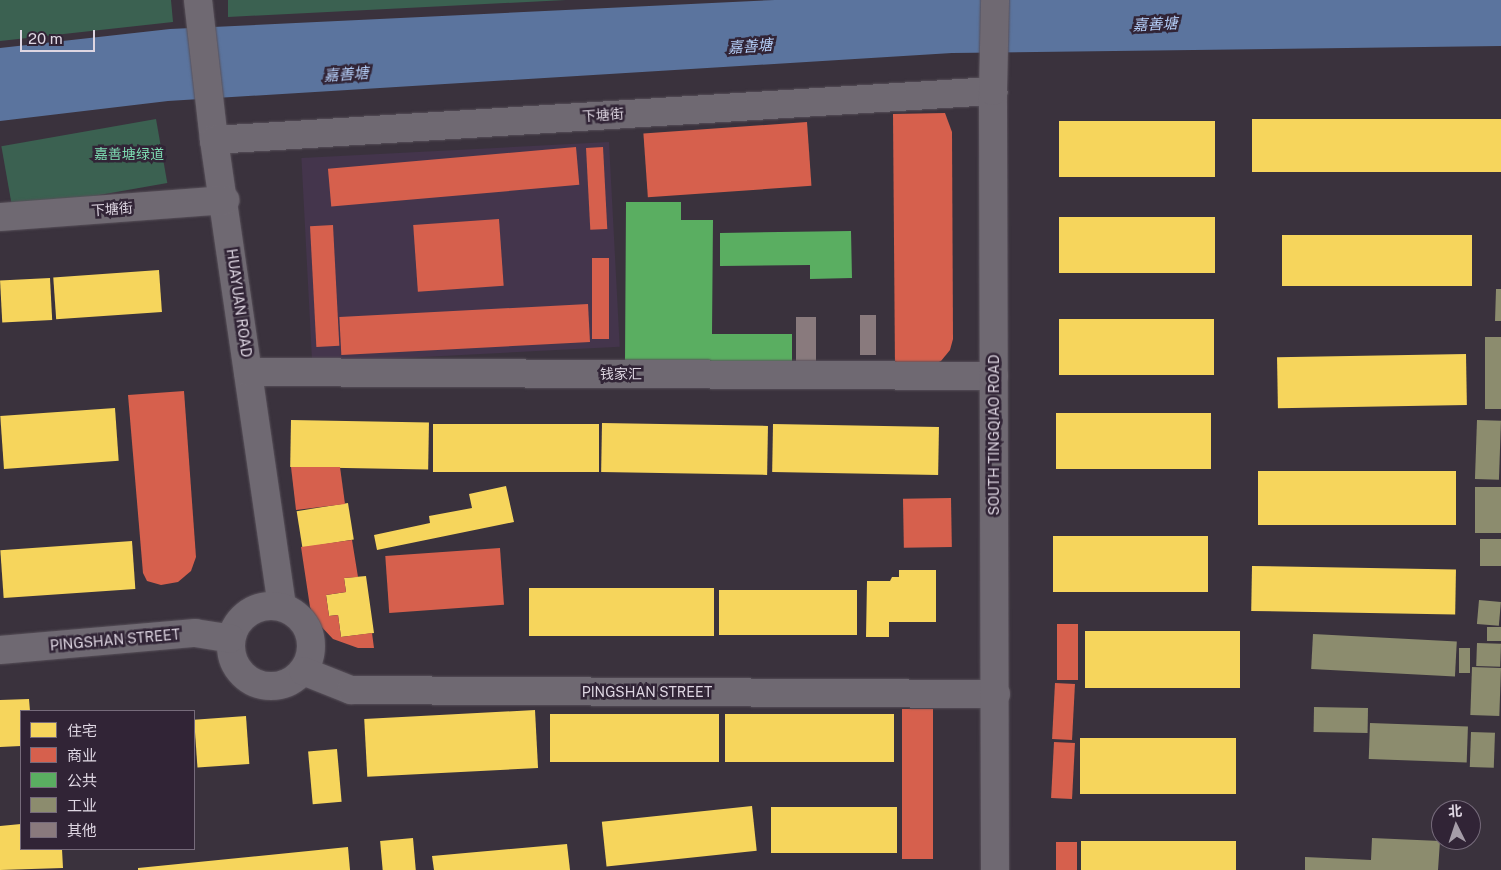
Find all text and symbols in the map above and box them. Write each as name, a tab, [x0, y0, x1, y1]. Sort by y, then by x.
water label: 嘉善塘	[1132, 14, 1178, 34]
scale bar	[22, 20, 98, 52]
text: 20 m	[28, 30, 63, 47]
water label: 嘉善塘	[727, 35, 773, 57]
water label: 嘉善塘	[323, 63, 369, 85]
street label: 下塘街	[581, 105, 625, 125]
park label: 嘉善塘绿道	[94, 146, 164, 162]
street label: 下塘街	[90, 199, 134, 219]
street label: HUAYUAN ROAD	[223, 248, 255, 358]
street label: SOUTH TINGQIAO ROAD	[986, 355, 1002, 515]
street label: 钱家汇	[600, 366, 642, 382]
street label: PINGSHAN STREET	[49, 626, 181, 654]
street label: PINGSHAN STREET	[582, 684, 712, 700]
legend	[20, 710, 195, 850]
text: 住宅	[67, 722, 97, 739]
text: 商业	[67, 747, 97, 764]
text: 公共	[67, 772, 97, 789]
text: 工业	[67, 797, 97, 814]
north arrow	[1431, 800, 1481, 850]
text: 北	[1447, 803, 1463, 820]
text: 其他	[67, 822, 97, 839]

